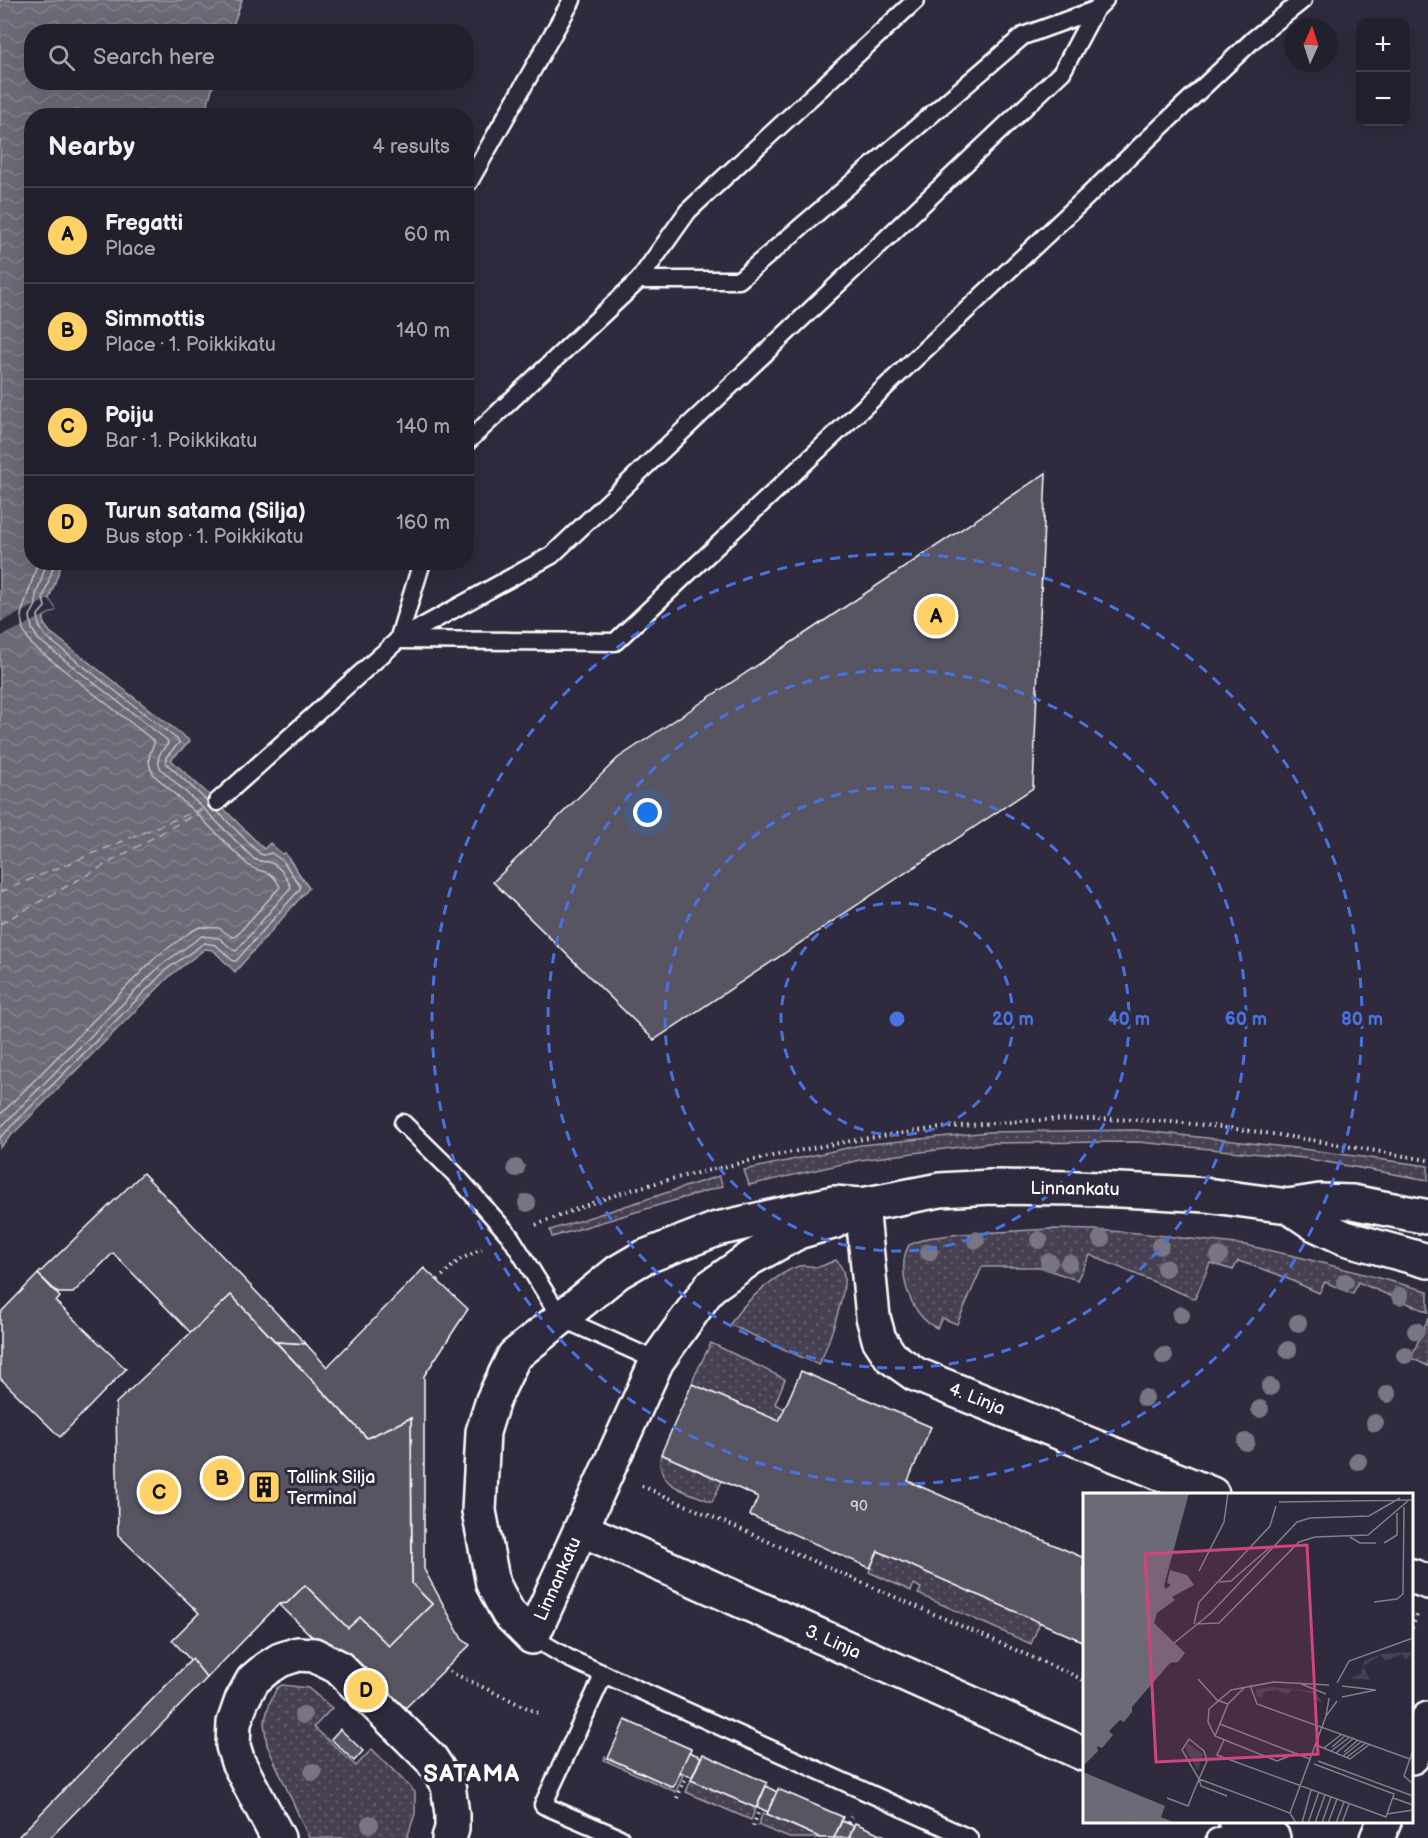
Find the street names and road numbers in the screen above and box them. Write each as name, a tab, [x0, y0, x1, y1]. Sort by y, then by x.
street label: Linnankatu	[1030, 1178, 1120, 1200]
street label: 4. Linja	[946, 1378, 1008, 1420]
street label: Linnankatu	[530, 1534, 586, 1624]
street label: 3. Linja	[802, 1620, 864, 1664]

